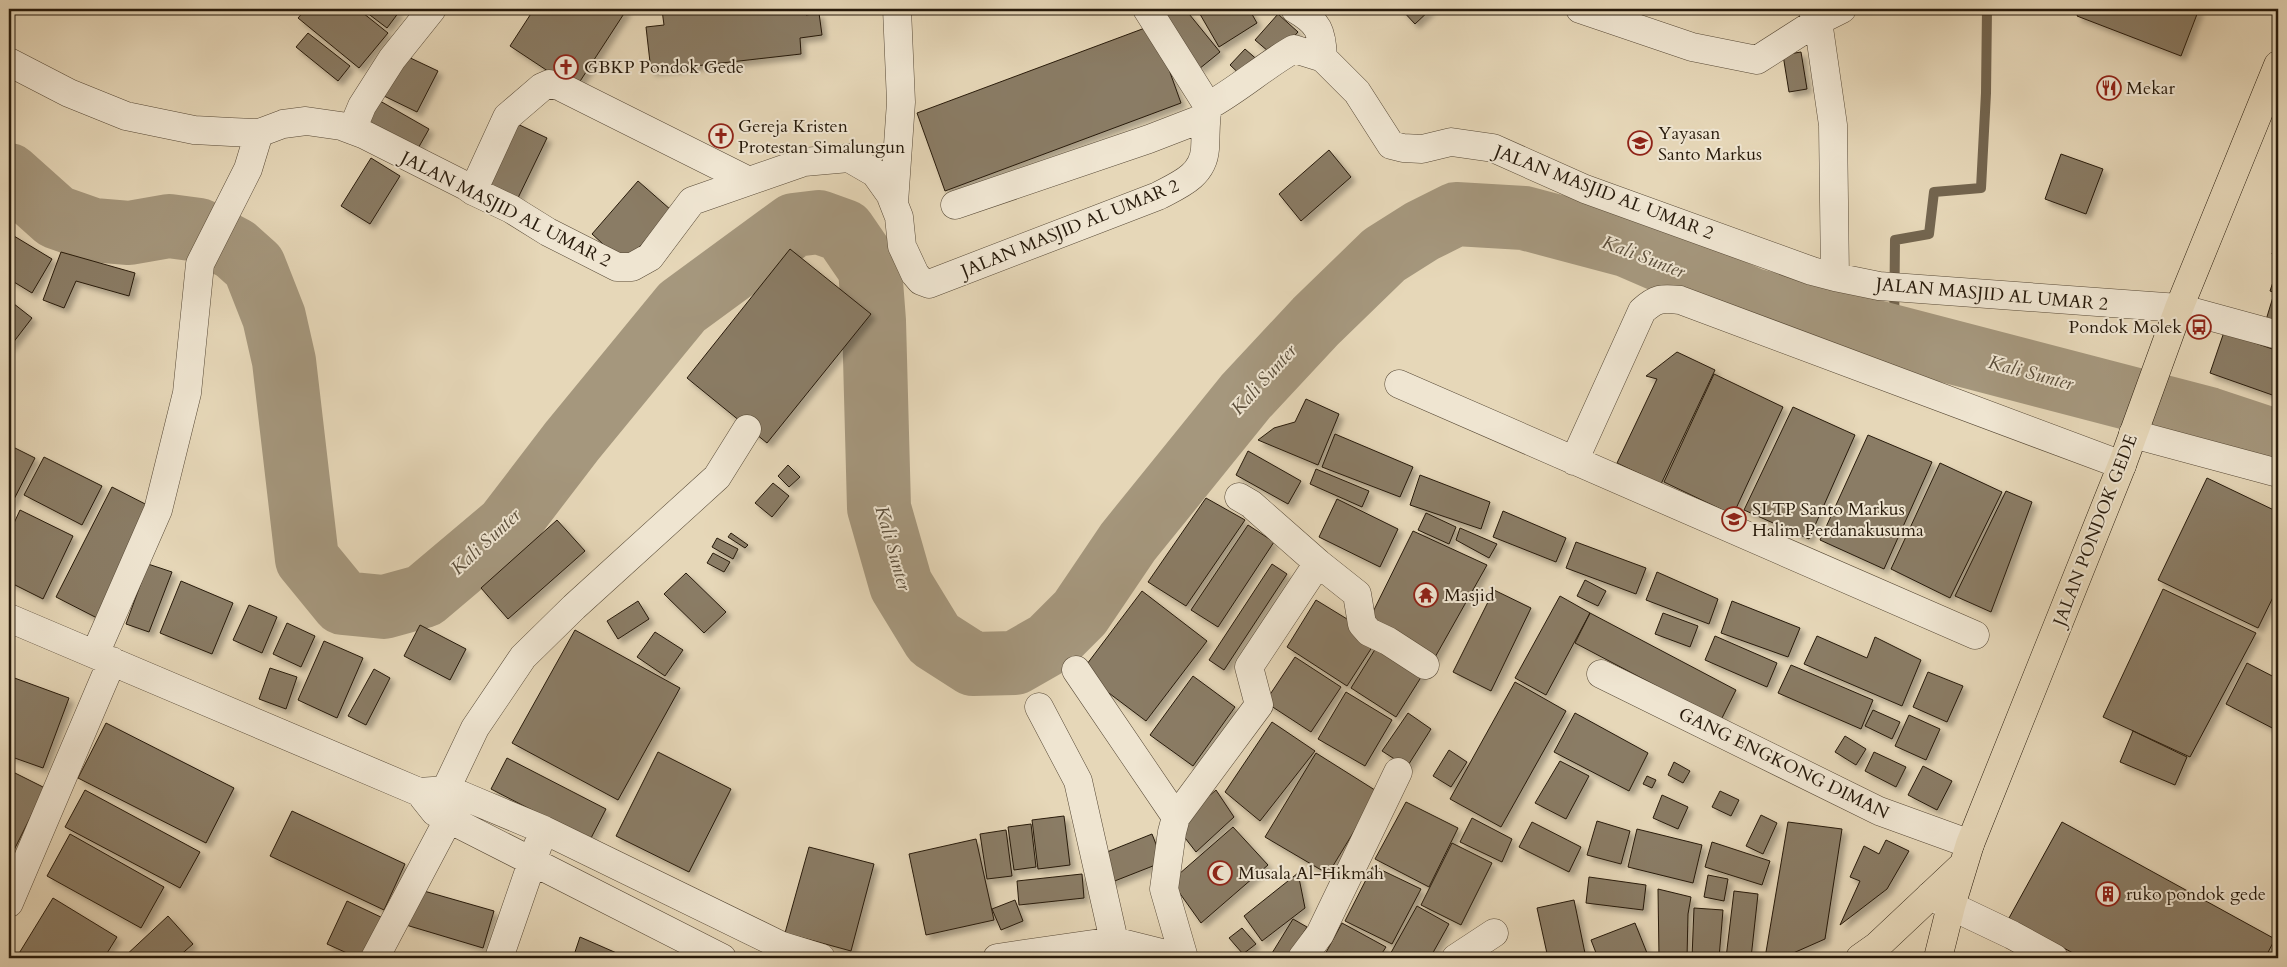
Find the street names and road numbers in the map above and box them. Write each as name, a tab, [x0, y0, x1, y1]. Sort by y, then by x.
street label: JALAN MASJID AL UMAR 2	[1488, 138, 1717, 246]
street label: JALAN MASJID AL UMAR 2	[394, 144, 615, 273]
street label: JALAN MASJID AL UMAR 2	[955, 173, 1183, 285]
street label: JALAN MASJID AL UMAR 2	[1872, 272, 2109, 317]
street label: JALAN PONDOK GEDE	[2046, 431, 2144, 633]
street label: GANG ENGKONG DIMAN	[1674, 701, 1894, 826]

